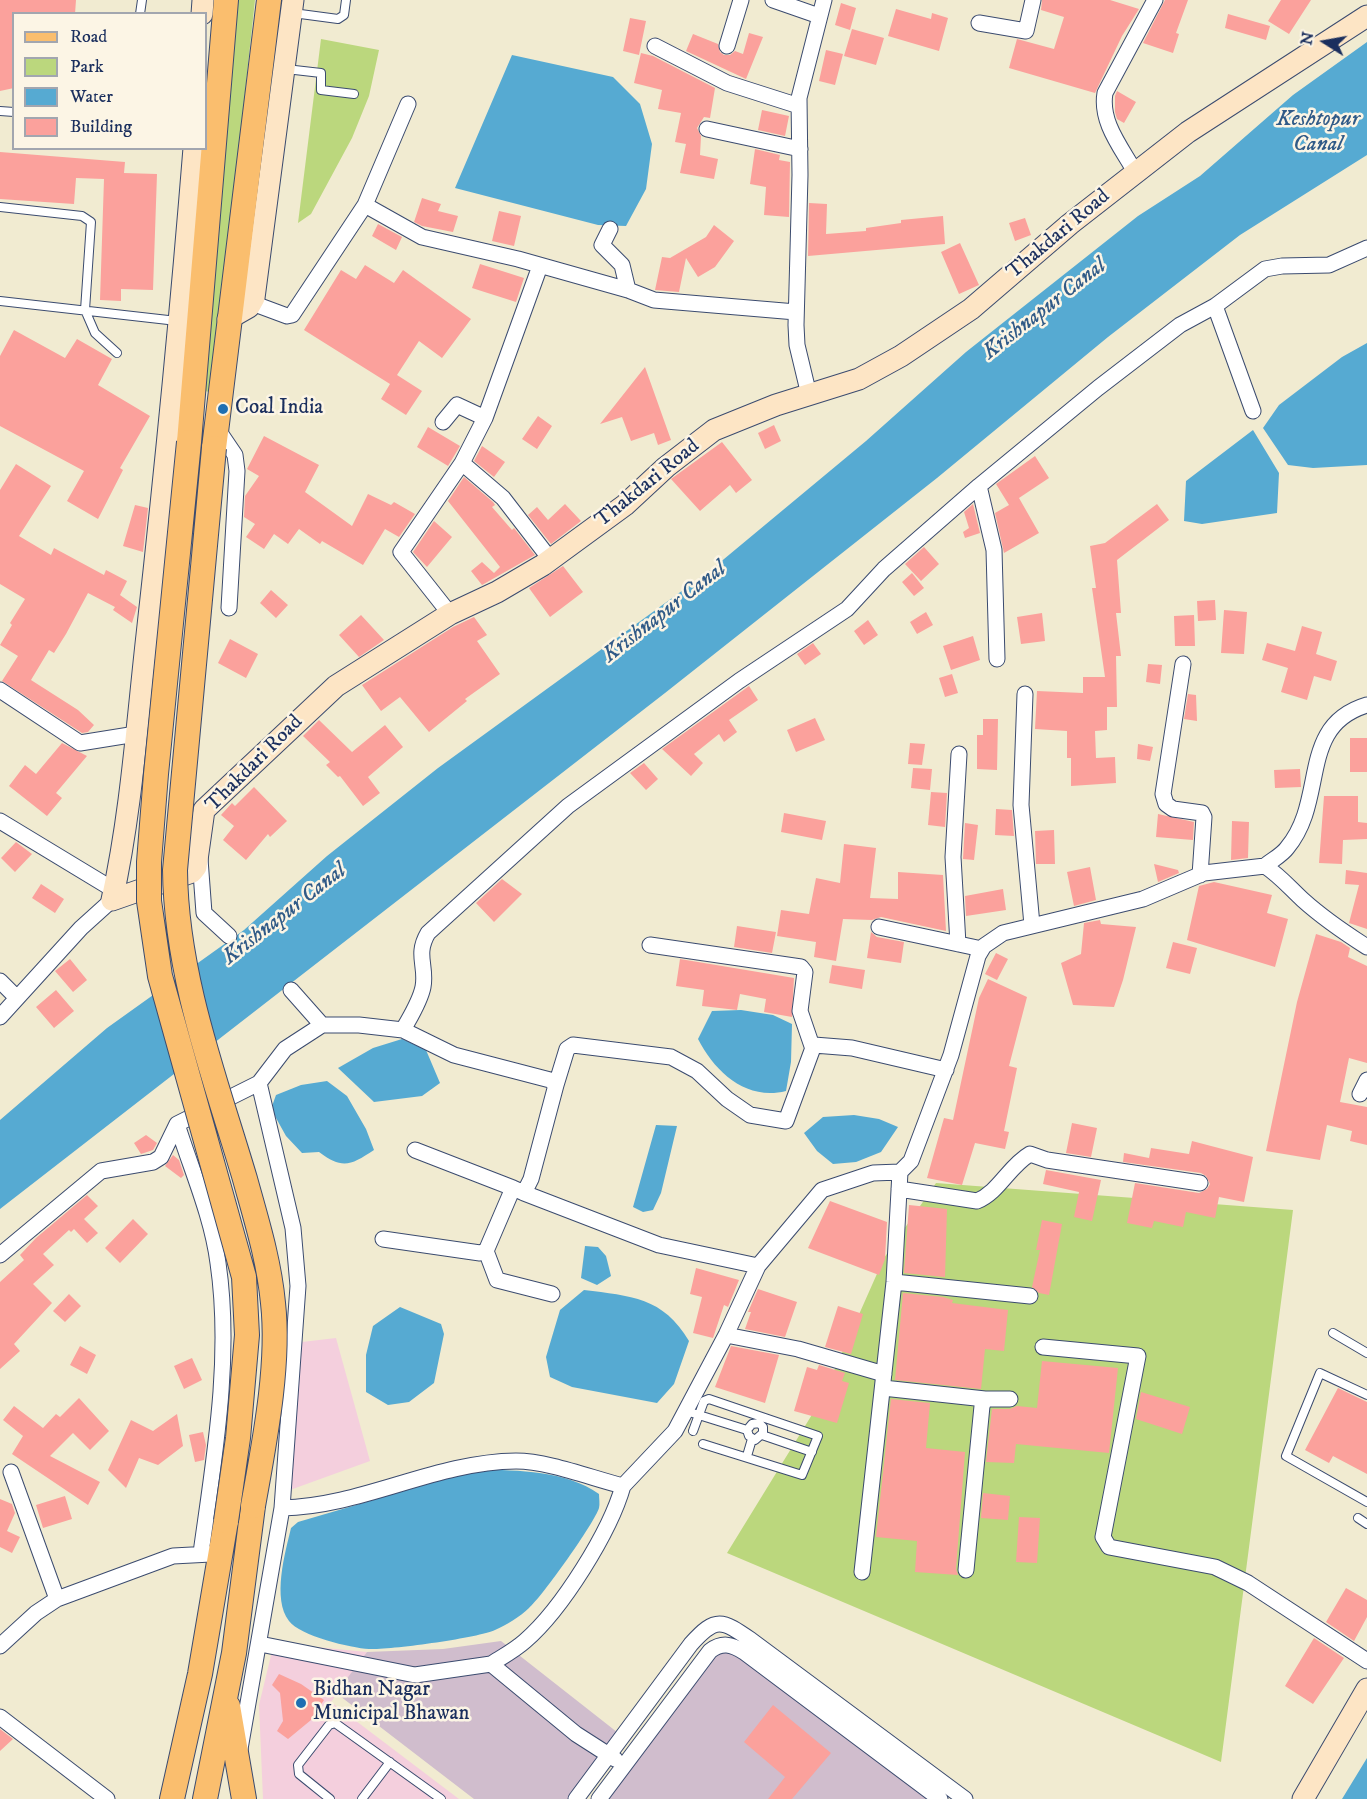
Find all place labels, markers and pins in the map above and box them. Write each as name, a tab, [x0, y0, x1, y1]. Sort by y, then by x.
place label: Coal India	[235, 396, 323, 422]
marker: Coal India	[216, 402, 230, 416]
place label: Bidhan Nagar Municipal Bhawan	[313, 1678, 469, 1728]
marker: Bidhan Nagar Municipal Bhawan	[294, 1696, 308, 1710]

